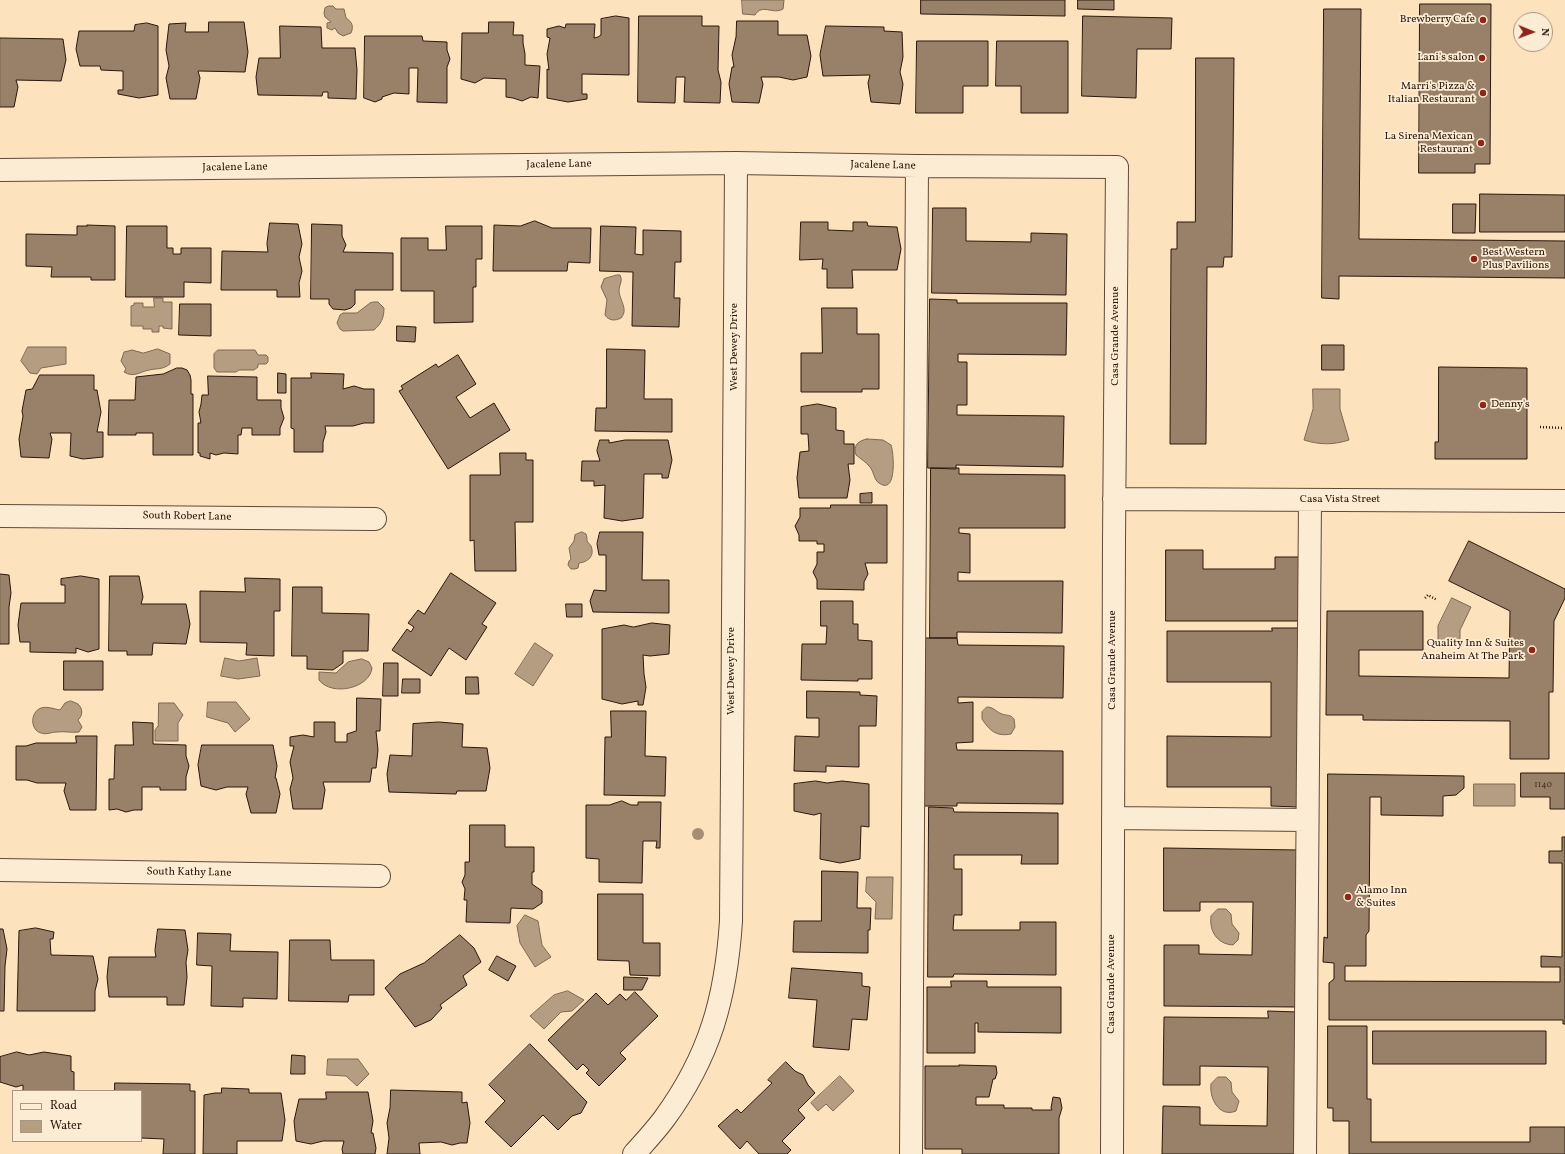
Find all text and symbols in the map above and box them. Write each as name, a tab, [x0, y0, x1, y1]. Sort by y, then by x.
north arrow	[1513, 12, 1553, 52]
place label: Brewberry Cafe	[1400, 13, 1475, 27]
marker: Brewberry Cafe	[1478, 15, 1488, 25]
text: N	[1537, 28, 1552, 36]
place label: Lani's salon	[1417, 51, 1474, 65]
marker: Lani's salon	[1477, 53, 1487, 63]
place label: Marri's Pizza & Italian Restaurant	[1388, 80, 1475, 106]
marker: Marri's Pizza & Italian Restaurant	[1478, 88, 1488, 98]
place label: La Sirena Mexican Restaurant	[1384, 130, 1473, 156]
marker: La Sirena Mexican Restaurant	[1476, 138, 1486, 148]
street label: Jacalene Lane	[526, 158, 592, 172]
street label: Jacalene Lane	[850, 159, 916, 173]
street label: Jacalene Lane	[202, 161, 268, 175]
place label: Best Western Plus Pavilions	[1482, 246, 1549, 272]
marker: Best Western Plus Pavilions	[1469, 254, 1479, 264]
street label: Casa Grande Avenue	[1109, 286, 1123, 386]
street label: West Dewey Drive	[728, 303, 742, 391]
place label: Denny's	[1491, 398, 1530, 412]
marker: Denny's	[1478, 400, 1488, 410]
street label: Casa Vista Street	[1300, 493, 1380, 507]
street label: South Robert Lane	[142, 510, 232, 524]
street label: Casa Grande Avenue	[1106, 610, 1120, 710]
street label: West Dewey Drive	[725, 627, 739, 715]
place label: Quality Inn & Suites Anaheim At The Park	[1421, 637, 1524, 663]
marker: Quality Inn & Suites Anaheim At The Park	[1527, 645, 1537, 655]
house number: 1140	[1534, 780, 1552, 790]
street label: South Kathy Lane	[146, 866, 232, 880]
place label: Alamo Inn & Suites	[1356, 884, 1407, 910]
marker: Alamo Inn & Suites	[1343, 892, 1353, 902]
street label: Casa Grande Avenue	[1105, 934, 1119, 1034]
legend	[12, 1090, 142, 1142]
text: Road	[50, 1098, 77, 1114]
text: Water	[50, 1118, 82, 1134]

